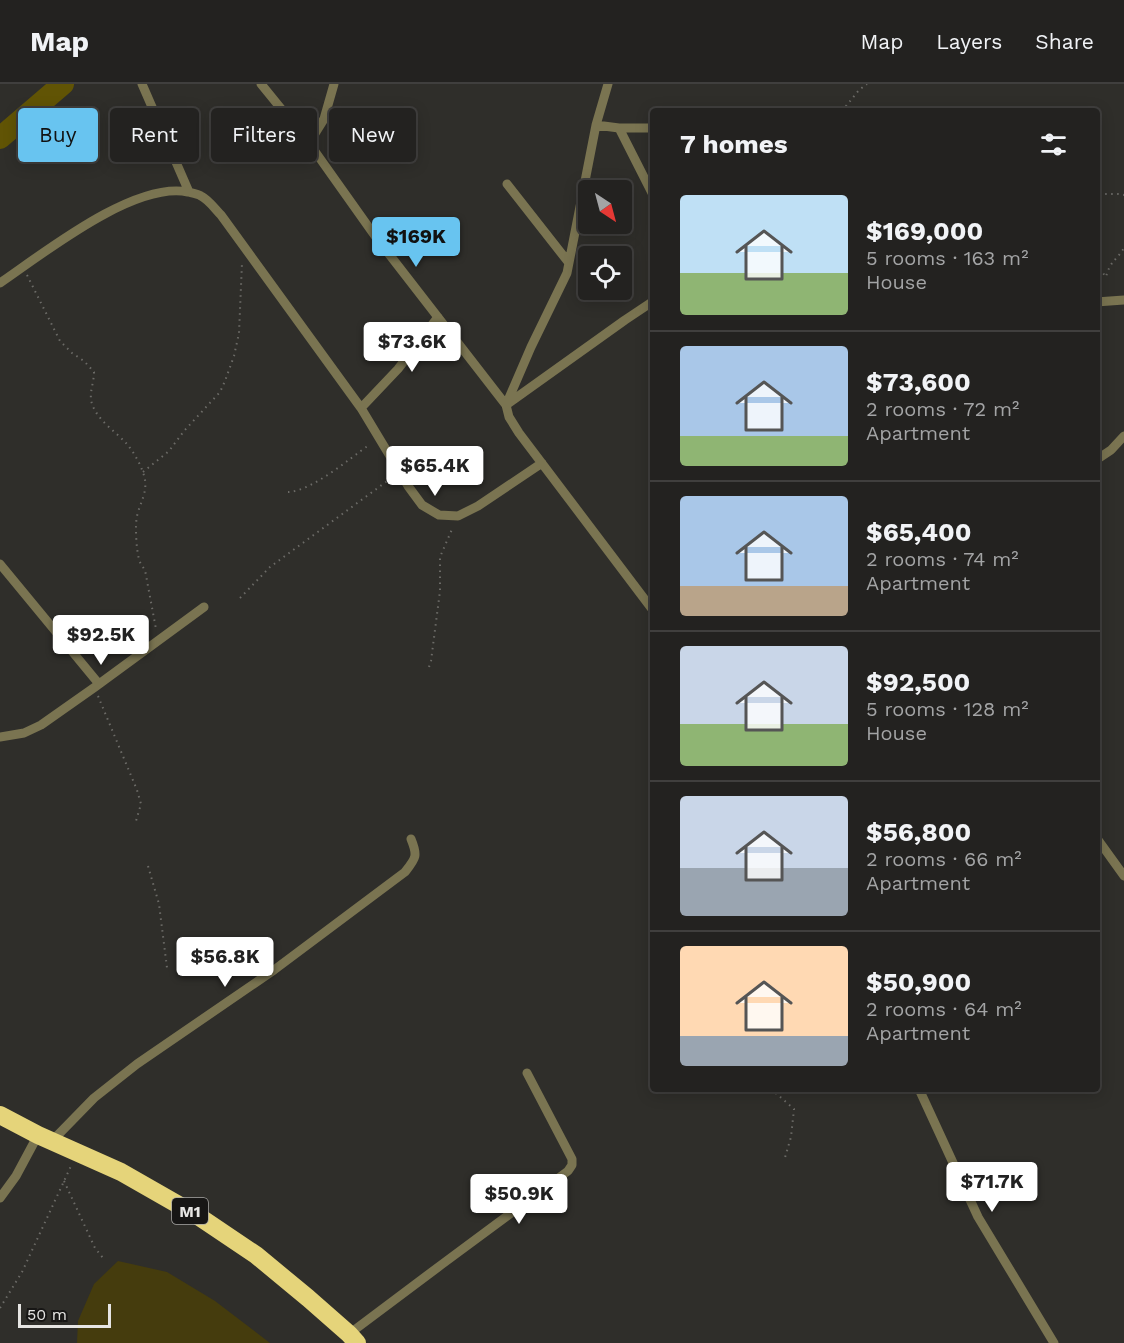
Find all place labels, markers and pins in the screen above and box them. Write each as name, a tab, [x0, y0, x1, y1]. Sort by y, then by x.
pin: $169K	[374, 217, 458, 268]
pin: $73.6K	[363, 322, 461, 373]
pin: $65.4K	[386, 446, 484, 497]
pin: $92.5K	[52, 615, 150, 666]
pin: $56.8K	[176, 937, 274, 988]
pin: $71.7K	[943, 1162, 1041, 1213]
pin: $50.9K	[470, 1174, 568, 1225]

